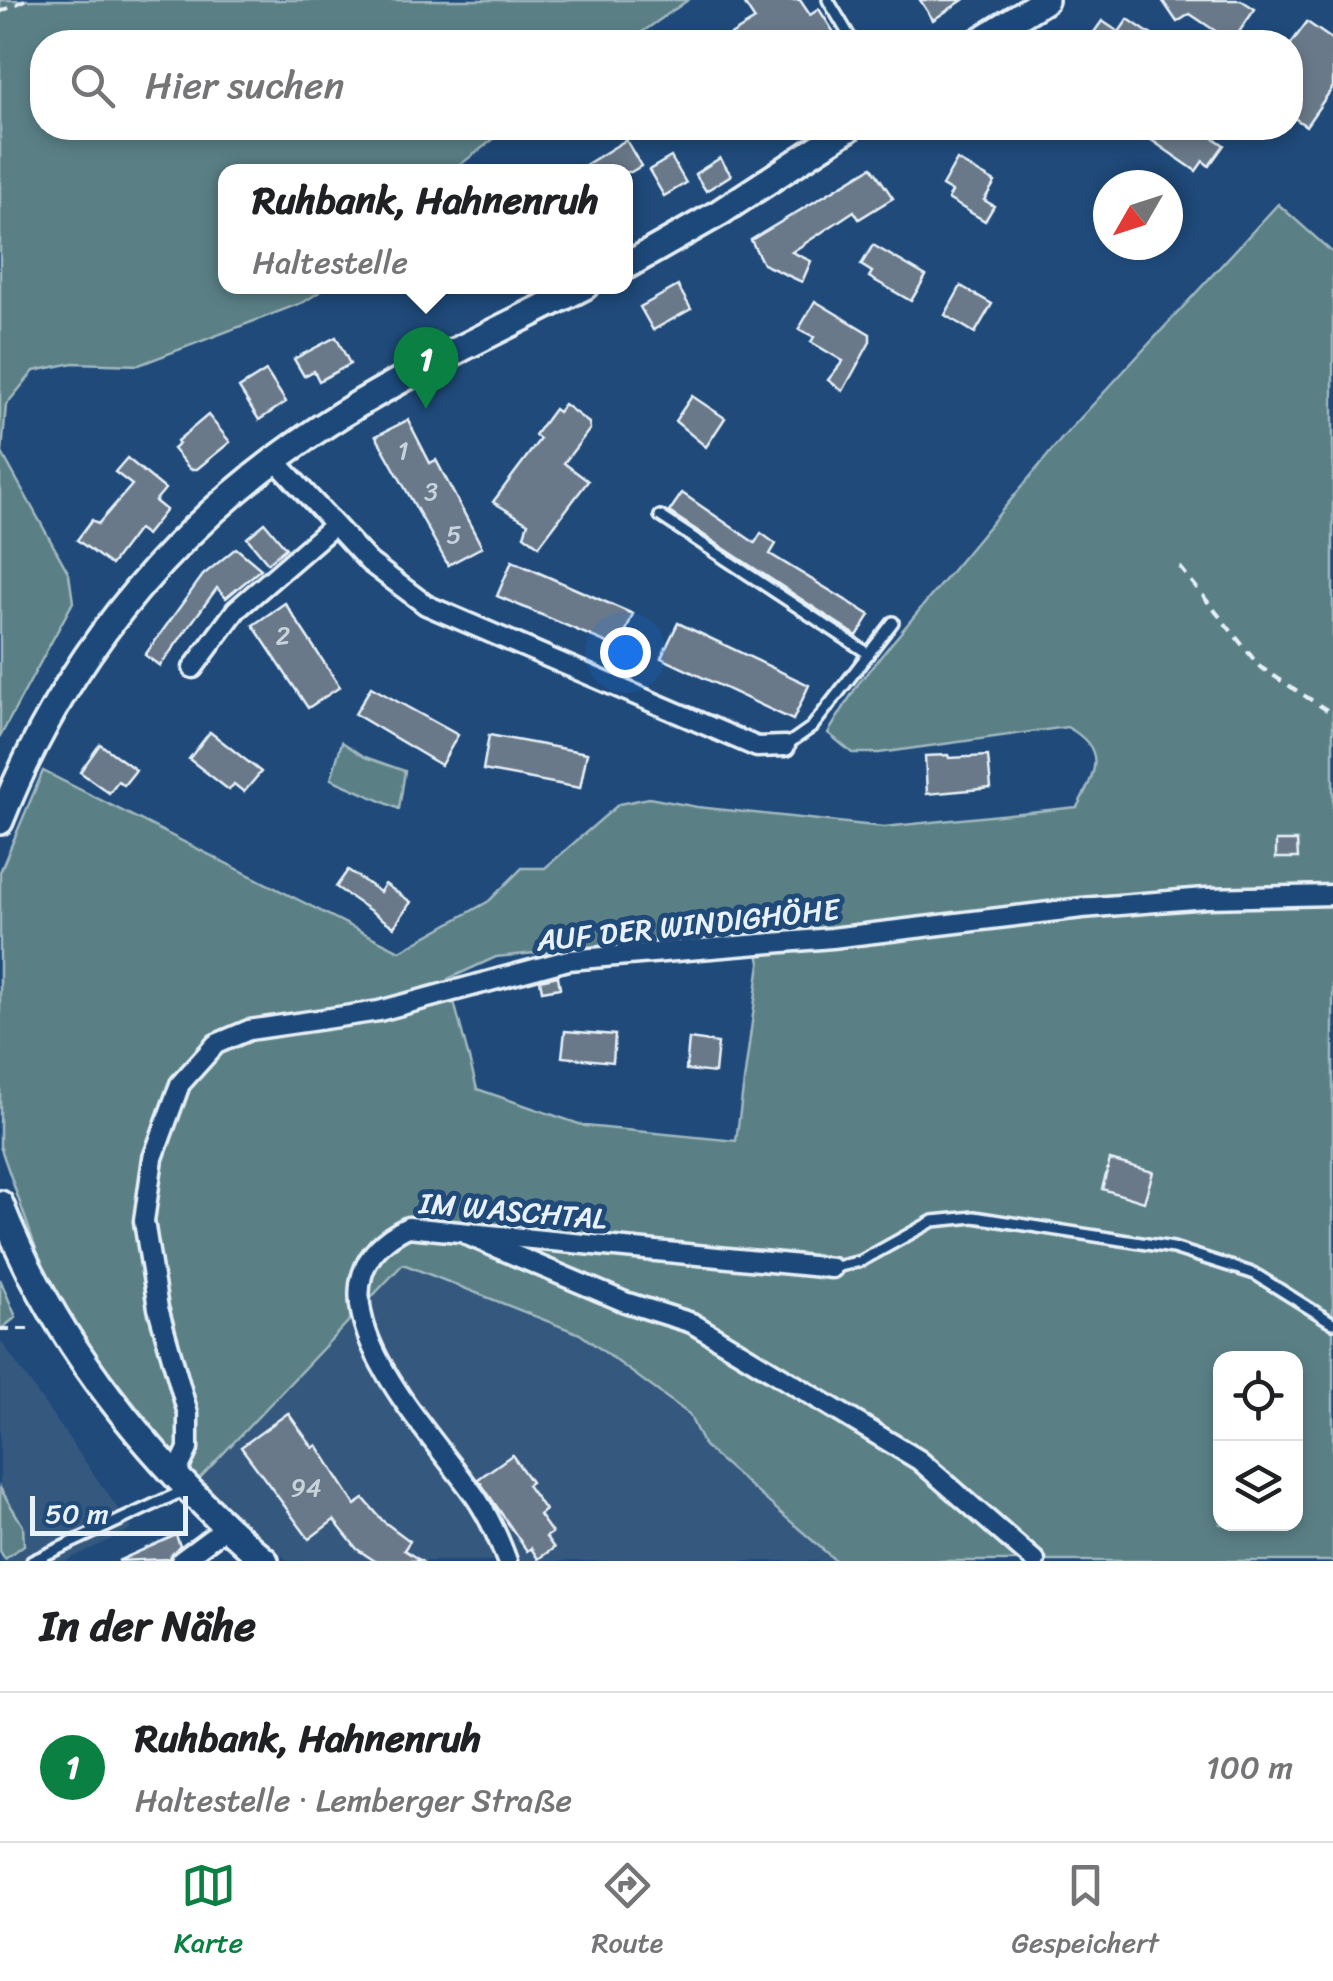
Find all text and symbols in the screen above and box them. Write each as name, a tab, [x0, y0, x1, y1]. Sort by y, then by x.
search box	[30, 30, 1303, 140]
text: Hier suchen	[145, 52, 344, 119]
icon: search	[65, 58, 120, 113]
popup	[218, 164, 633, 294]
text: Ruhbank, Hahnenruh	[252, 167, 599, 234]
north arrow	[1093, 170, 1183, 260]
text: Haltestelle	[252, 234, 408, 291]
pin: 1	[394, 326, 458, 409]
house number: 1	[398, 428, 408, 473]
house number: 3	[424, 469, 438, 514]
house number: 5	[446, 512, 462, 557]
house number: 2	[276, 613, 290, 658]
your location	[600, 627, 651, 678]
street label: AUF DER WINDIGHÖHE	[533, 882, 844, 968]
street label: IM WASCHTAL	[416, 1176, 609, 1246]
map controls	[1213, 1351, 1303, 1531]
button: locate	[1213, 1351, 1303, 1441]
button: layers	[1213, 1441, 1303, 1531]
house number: 94	[291, 1465, 321, 1510]
text: 50 m	[45, 1489, 109, 1538]
scale bar	[30, 1491, 188, 1536]
text: In der Nähe	[40, 1589, 256, 1663]
text: Ruhbank, Hahnenruh	[135, 1705, 481, 1772]
text: 1	[66, 1739, 79, 1796]
text: 100 m	[1206, 1739, 1293, 1796]
text: Haltestelle · Lemberger Straße	[135, 1772, 572, 1829]
tab: Karte	[174, 1858, 243, 1967]
tab: Route	[591, 1858, 663, 1967]
tab: Gespeichert	[1011, 1858, 1159, 1967]

